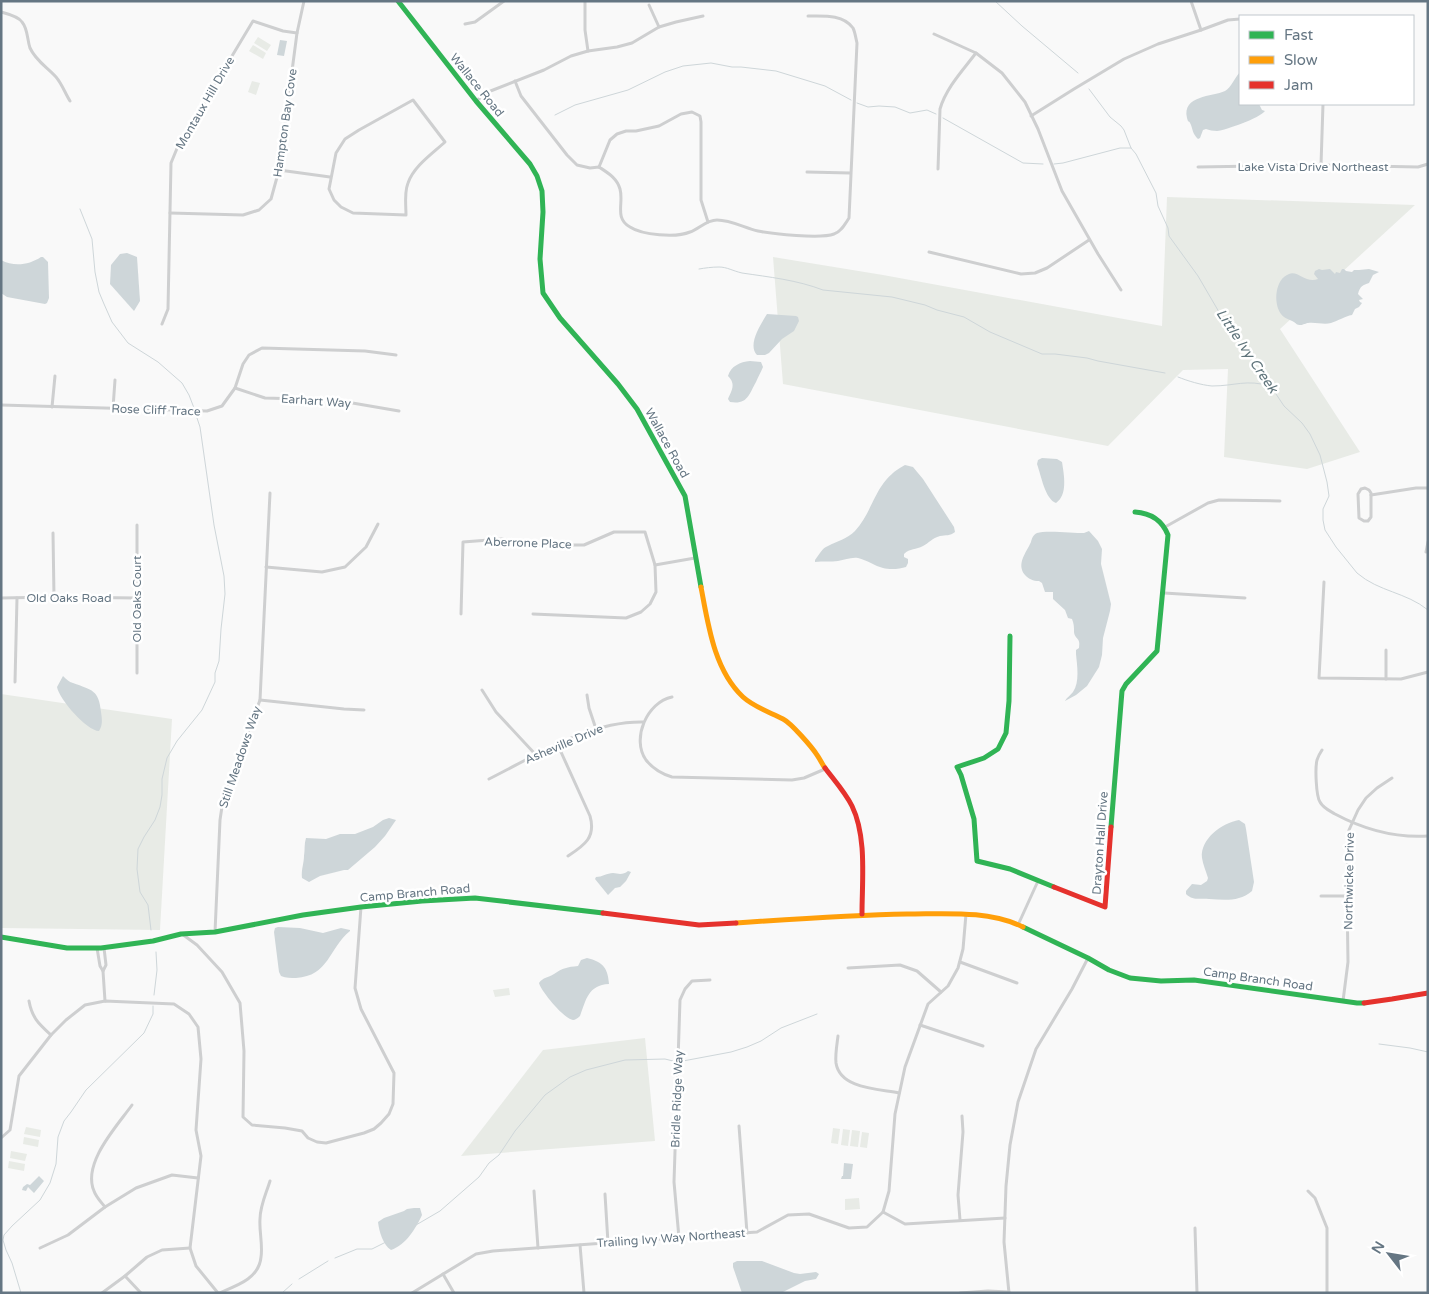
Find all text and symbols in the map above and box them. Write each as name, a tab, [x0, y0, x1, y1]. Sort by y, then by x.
legend	[1239, 15, 1414, 105]
text: Fast	[1284, 26, 1314, 44]
street label: Wallace Road	[447, 50, 507, 120]
text: Slow	[1284, 51, 1318, 69]
street label: Montaux Hill Drive	[173, 54, 237, 152]
street label: Hampton Bay Cove	[270, 68, 300, 178]
text: Jam	[1284, 76, 1313, 94]
street label: Lake Vista Drive Northeast	[1237, 160, 1389, 174]
water label: Little Ivy Creek	[1213, 306, 1282, 398]
street label: Earhart Way	[281, 392, 352, 410]
street label: Rose Cliff Trace	[111, 401, 201, 419]
street label: Wallace Road	[642, 406, 692, 480]
street label: Aberrone Place	[484, 534, 572, 552]
street label: Old Oaks Court	[130, 555, 144, 642]
street label: Old Oaks Road	[26, 591, 112, 605]
street label: Still Meadows Way	[216, 704, 264, 810]
street label: Asheville Drive	[523, 721, 605, 767]
street label: Drayton Hall Drive	[1089, 791, 1111, 895]
street label: Northwicke Drive	[1341, 832, 1357, 930]
street label: Camp Branch Road	[359, 881, 471, 905]
street label: Camp Branch Road	[1202, 964, 1314, 994]
street label: Bridle Ridge Way	[668, 1049, 686, 1148]
street label: Trailing Ivy Way Northeast	[596, 1226, 746, 1250]
north arrow	[1364, 1229, 1414, 1279]
text: N	[1368, 1238, 1388, 1257]

